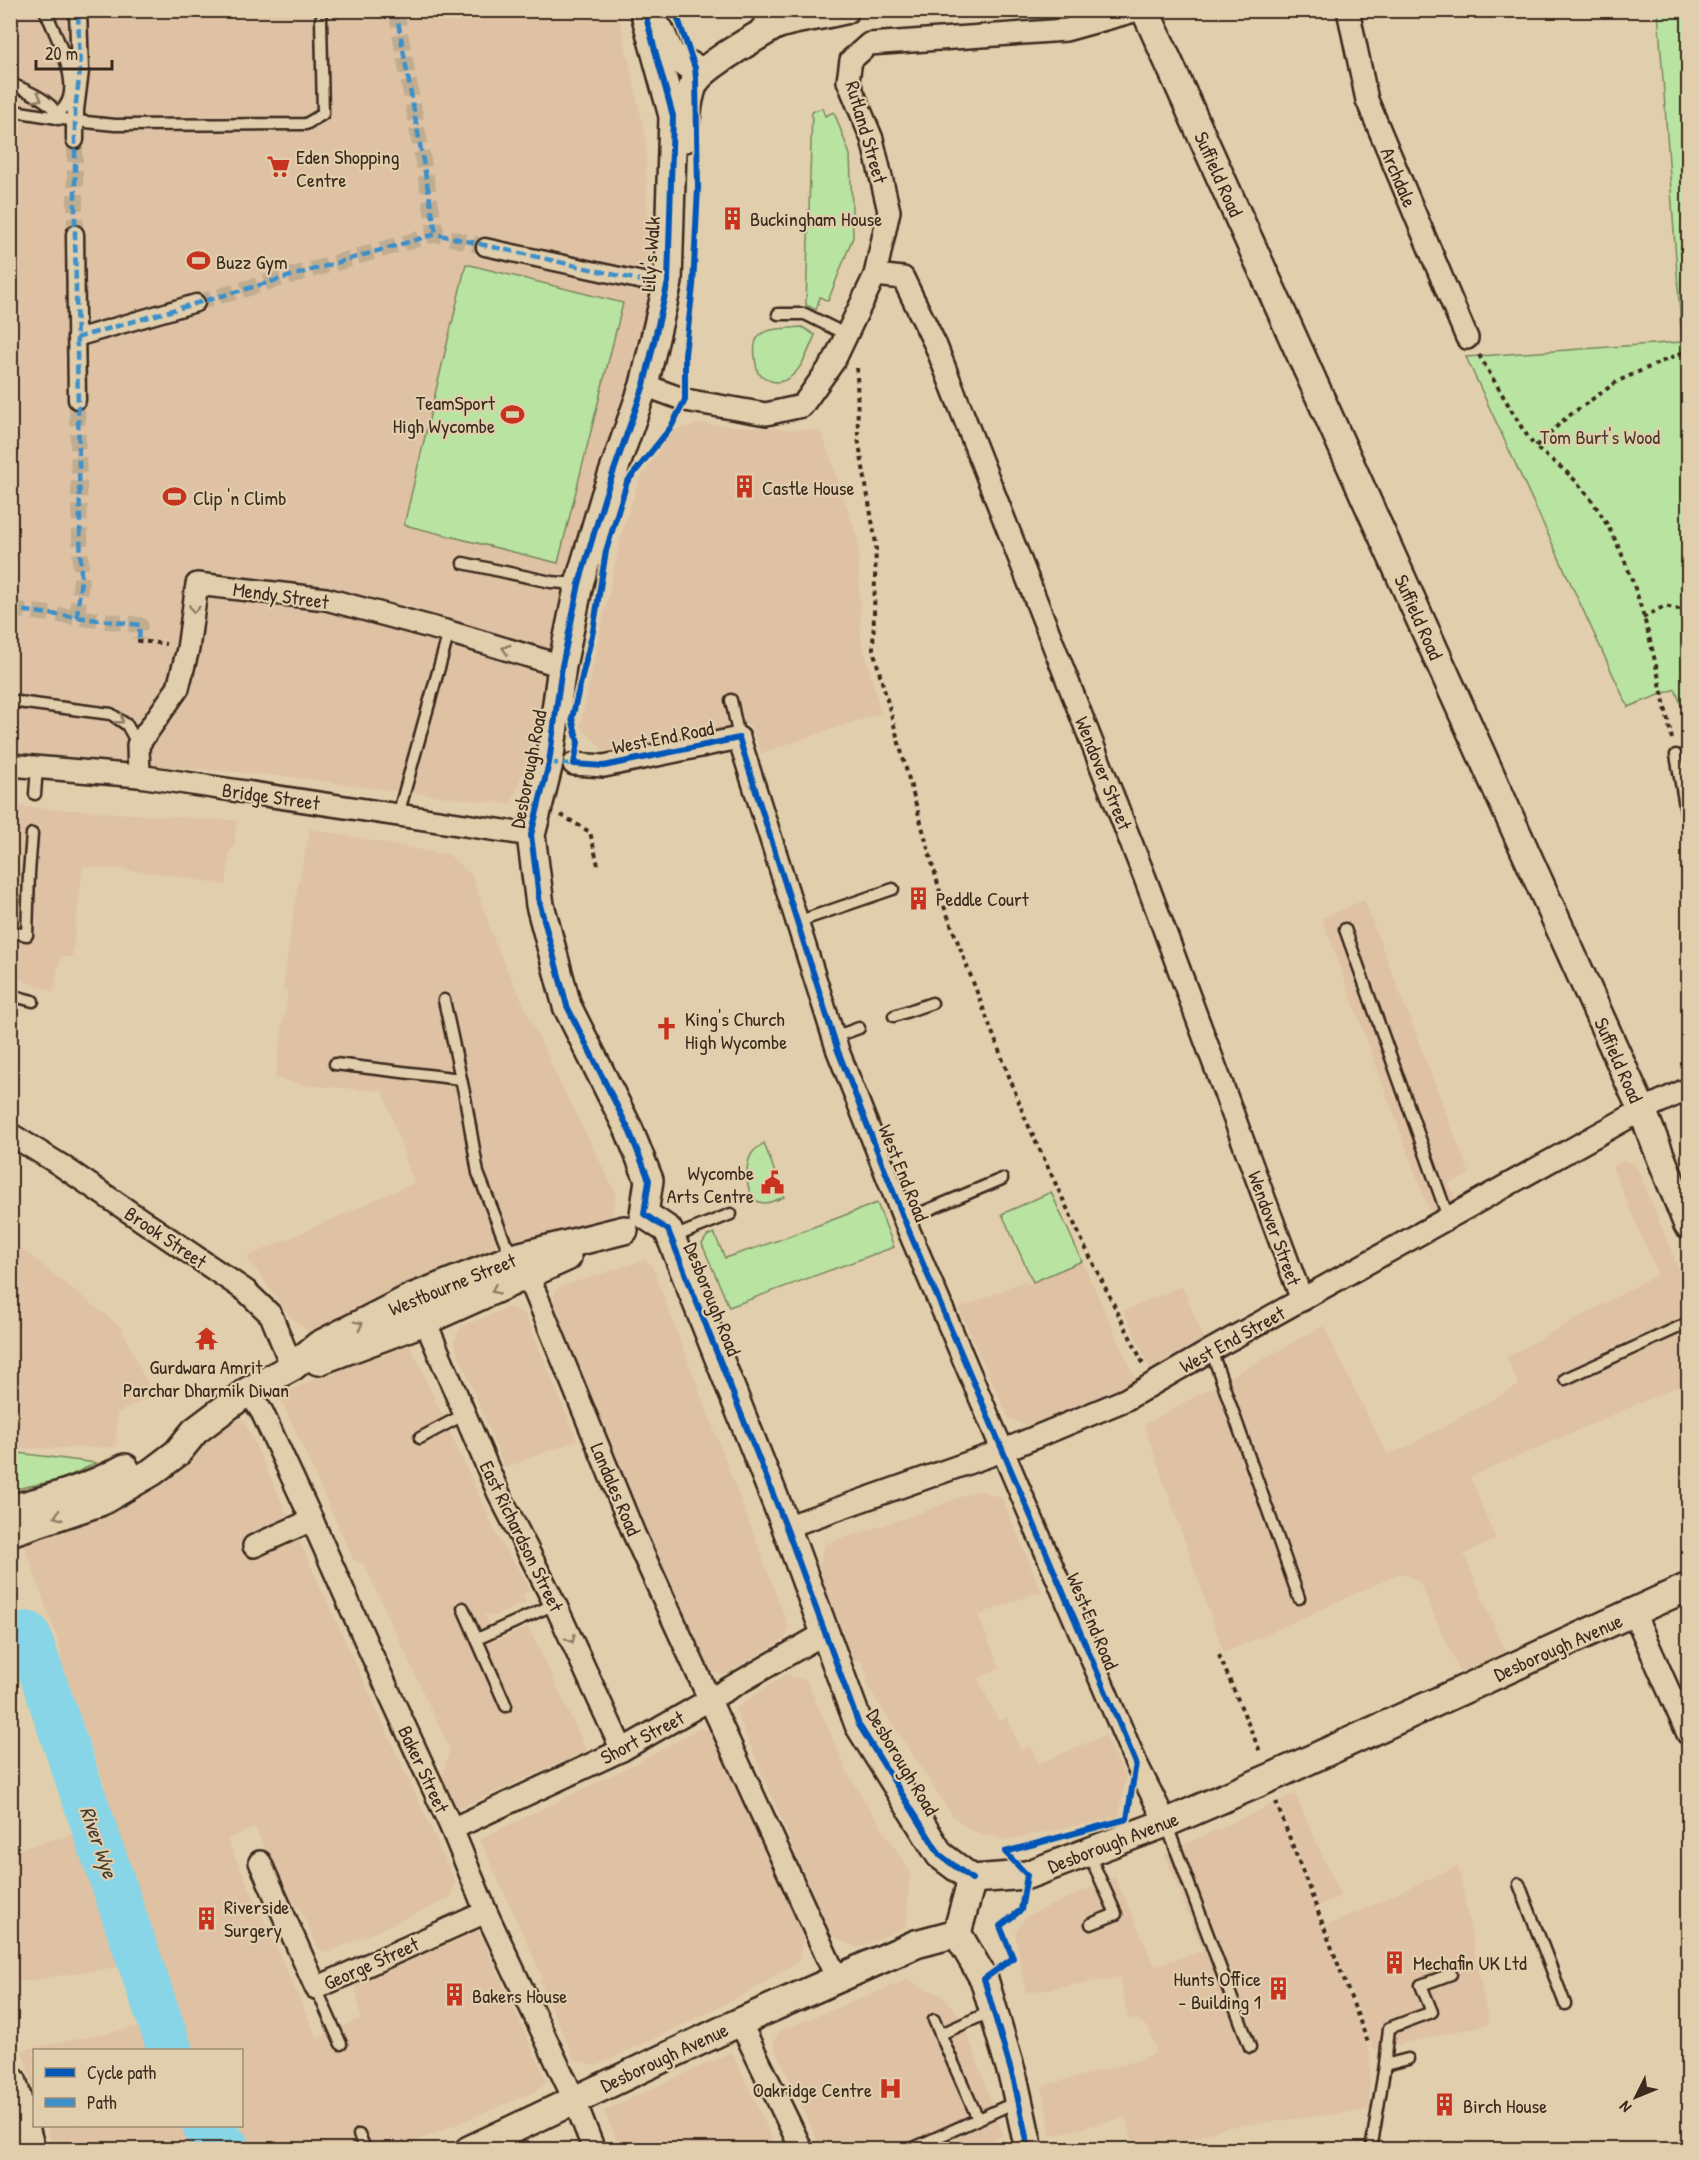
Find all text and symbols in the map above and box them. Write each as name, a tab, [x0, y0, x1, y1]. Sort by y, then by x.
scale bar	[36, 33, 112, 71]
text: 20 m	[45, 41, 78, 66]
street label: Rutland Street	[840, 78, 895, 187]
one-way arrow	[31, 90, 42, 102]
street label: Suffield Road	[1188, 127, 1250, 221]
place label: Eden Shopping Centre	[296, 143, 400, 193]
street label: Archdale	[1374, 143, 1424, 211]
supermarket icon: Eden Shopping Centre	[265, 154, 291, 180]
building icon: Buckingham House	[719, 205, 745, 231]
place label: Buckingham House	[750, 205, 882, 232]
street label: Lily's Walk	[634, 216, 666, 292]
sports icon: Buzz Gym	[185, 248, 211, 274]
place label: Buzz Gym	[216, 248, 288, 275]
place label: TeamSport High Wycombe	[393, 389, 496, 439]
sports icon: TeamSport High Wycombe	[500, 401, 526, 427]
park label: Tom Burt's Wood	[1540, 423, 1660, 450]
building icon: Castle House	[731, 474, 757, 500]
place label: Castle House	[762, 474, 854, 501]
sports icon: Clip 'n Climb	[162, 484, 188, 510]
place label: Clip 'n Climb	[193, 484, 286, 511]
street label: Suffield Road	[1388, 570, 1450, 664]
street label: Mendy Street	[231, 575, 332, 615]
one-way arrow	[188, 604, 200, 613]
one-way arrow	[501, 644, 512, 656]
street label: Desborough Road	[503, 707, 553, 830]
street label: Wendover Street	[1069, 712, 1139, 835]
one-way arrow	[113, 713, 124, 724]
street label: West End Road	[610, 714, 716, 760]
street label: Bridge Street	[221, 776, 323, 816]
building icon: Peddle Court	[905, 885, 931, 911]
place label: Peddle Court	[936, 885, 1030, 912]
place label: King's Church High Wycombe	[685, 1005, 787, 1055]
street label: Suffield Road	[1588, 1013, 1650, 1107]
church icon: King's Church High Wycombe	[654, 1016, 680, 1042]
street label: West End Road	[872, 1120, 936, 1226]
place label: Wycombe Arts Centre	[667, 1159, 754, 1209]
street label: Wendover Street	[1242, 1167, 1309, 1290]
public building icon: Wycombe Arts Centre	[759, 1170, 785, 1196]
street label: Brook Street	[120, 1200, 213, 1275]
street label: Desborough Road	[678, 1238, 748, 1360]
street label: Westbourne Street	[384, 1246, 521, 1322]
one-way arrow	[490, 1283, 501, 1295]
street label: West End Street	[1175, 1298, 1290, 1379]
one-way arrow	[352, 1321, 363, 1332]
temple icon: Gurdwara Amrit Parchar Dharmik Diwan	[193, 1325, 219, 1351]
place label: Gurdwara Amrit Parchar Dharmik Diwan	[123, 1353, 289, 1403]
street label: Landales Road	[584, 1438, 648, 1540]
street label: East Richardson Street	[474, 1456, 571, 1617]
one-way arrow	[53, 1509, 64, 1521]
street label: West End Road	[1061, 1569, 1126, 1674]
street label: Desborough Avenue	[1490, 1607, 1626, 1687]
one-way arrow	[564, 1632, 576, 1643]
street label: Short Street	[595, 1703, 690, 1770]
street label: Desborough Road	[861, 1704, 946, 1821]
street label: Baker Street	[392, 1721, 456, 1818]
water label: River Wye	[73, 1802, 125, 1883]
street label: Desborough Avenue	[1044, 1805, 1182, 1879]
place label: Riverside Surgery	[224, 1893, 289, 1943]
building icon: Riverside Surgery	[193, 1905, 219, 1931]
street label: George Street	[319, 1930, 424, 1996]
building icon: Mechafin UK Ltd	[1382, 1949, 1408, 1975]
place label: Mechafin UK Ltd	[1413, 1949, 1527, 1976]
place label: Hunts Office - Building 1	[1174, 1965, 1261, 2015]
building icon: Hunts Office - Building 1	[1266, 1976, 1292, 2002]
building icon: Bakers House	[441, 1982, 467, 2008]
place label: Bakers House	[472, 1982, 567, 2009]
street label: Desborough Avenue	[596, 2016, 732, 2098]
legend	[33, 2049, 243, 2127]
text: Cycle path	[87, 2060, 157, 2085]
north arrow	[1606, 2067, 1666, 2127]
place label: Oakridge Centre	[753, 2076, 872, 2103]
hospital icon: Oakridge Centre	[877, 2076, 903, 2102]
text: Path	[87, 2090, 117, 2115]
building icon: Birch House	[1432, 2092, 1458, 2118]
place label: Birch House	[1463, 2092, 1547, 2119]
text: N	[1614, 2096, 1636, 2118]

